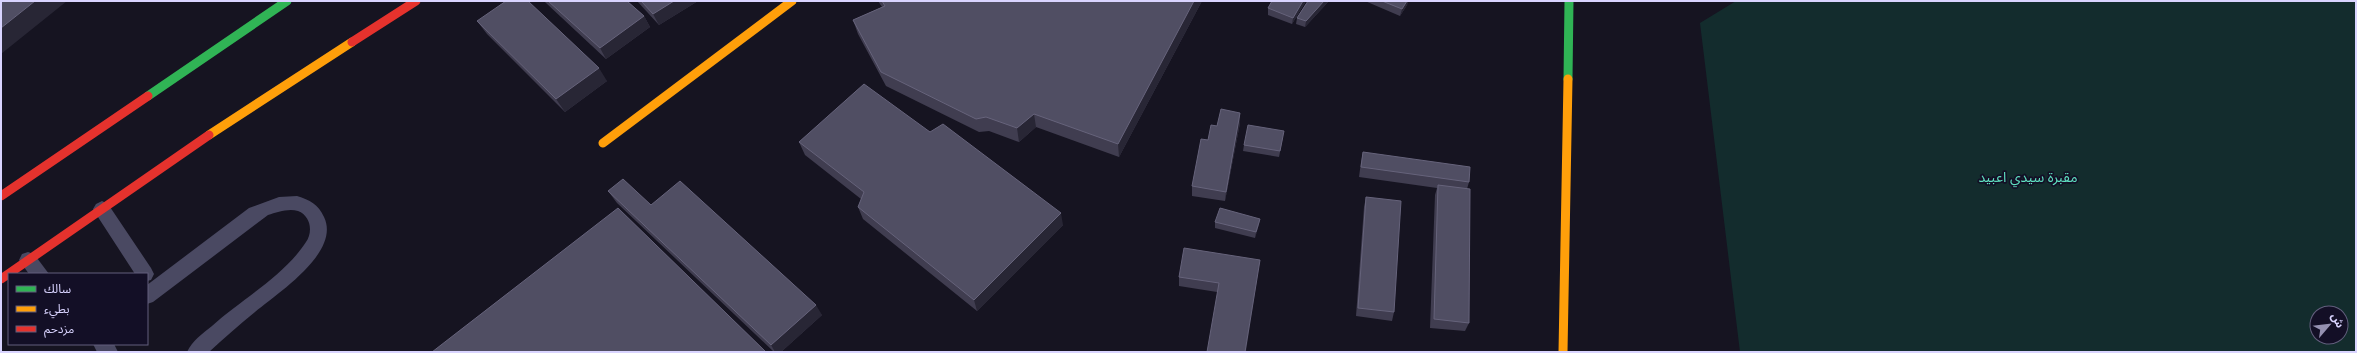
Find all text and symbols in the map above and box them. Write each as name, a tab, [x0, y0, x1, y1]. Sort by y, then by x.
park label: مقبرة سيدي اعبيد	[1978, 167, 2078, 188]
legend	[8, 273, 148, 345]
text: سالك	[44, 280, 71, 297]
text: بطيء	[44, 300, 70, 319]
north arrow	[2309, 305, 2349, 345]
text: ش	[2328, 310, 2348, 330]
text: مزدحم	[44, 320, 74, 338]

